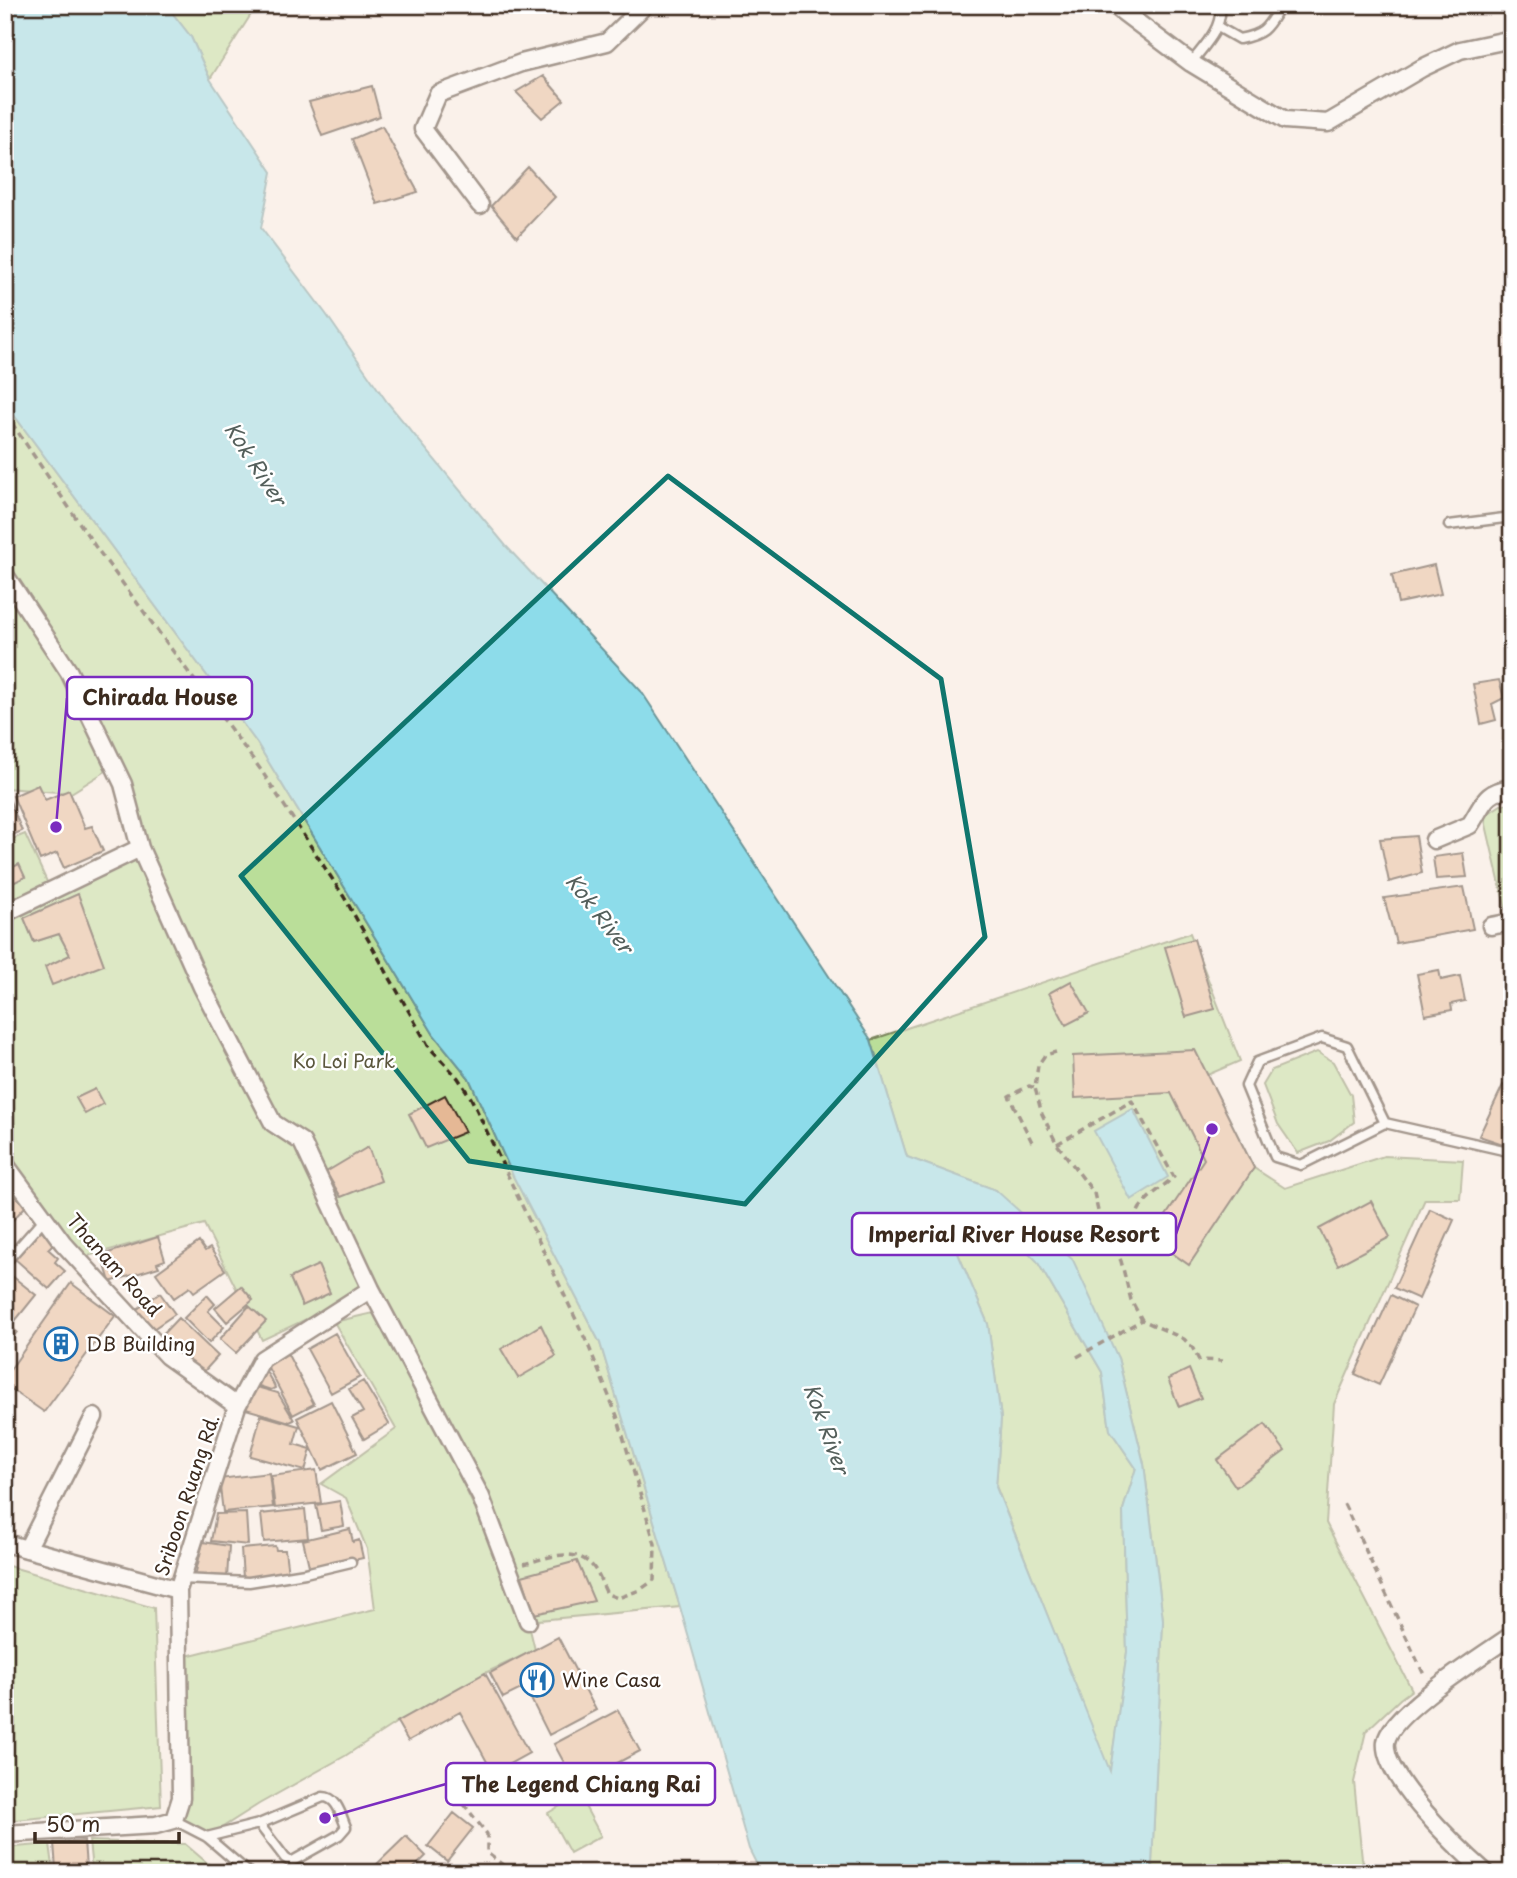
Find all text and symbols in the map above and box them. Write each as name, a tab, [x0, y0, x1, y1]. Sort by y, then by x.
water label: Kok River	[218, 415, 297, 513]
callout: Chirada House	[67, 677, 252, 719]
text: Chirada House	[82, 680, 238, 712]
water label: Kok River	[559, 866, 644, 962]
park label: Ko Loi Park	[293, 1046, 396, 1074]
street label: Thanam Road	[61, 1207, 169, 1322]
callout: Imperial River House Resort	[852, 1213, 1176, 1255]
text: Imperial River House Resort	[868, 1217, 1160, 1249]
building icon: DB Building	[42, 1325, 80, 1363]
place label: DB Building	[86, 1329, 195, 1357]
water label: Kok River	[797, 1379, 860, 1480]
street label: Sriboon Ruang Rd.	[147, 1410, 225, 1579]
restaurant icon: Wine Casa	[518, 1661, 556, 1699]
place label: Wine Casa	[562, 1665, 661, 1693]
callout: The Legend Chiang Rai	[446, 1763, 715, 1805]
text: The Legend Chiang Rai	[461, 1767, 701, 1799]
scale bar	[35, 1801, 178, 1845]
text: 50 m	[46, 1807, 100, 1839]

